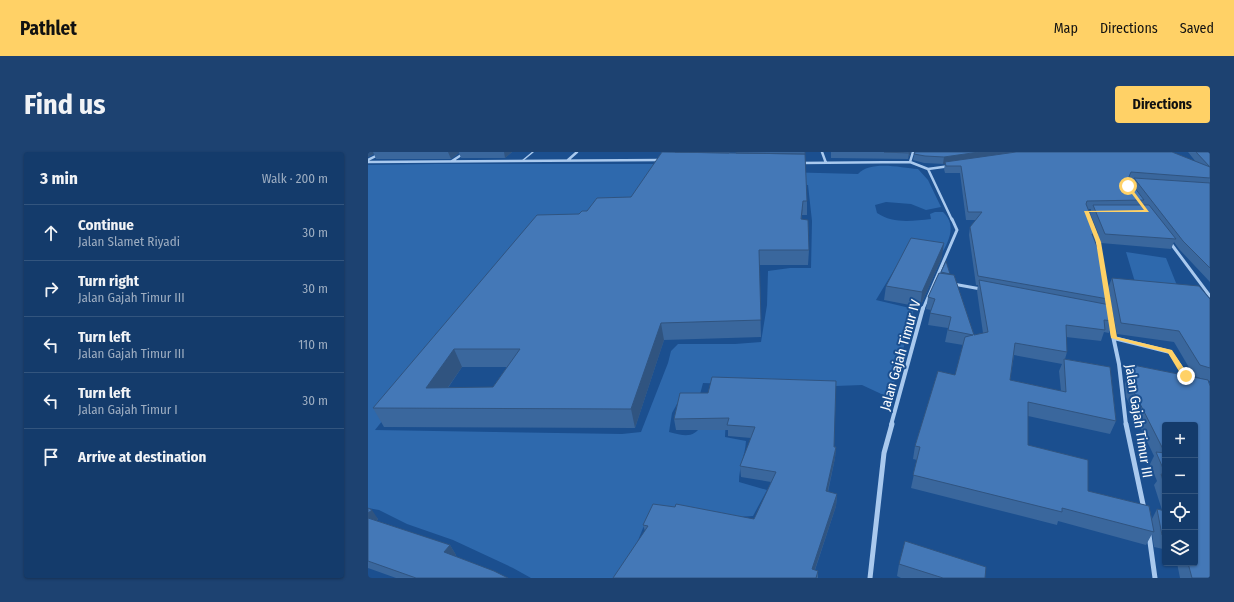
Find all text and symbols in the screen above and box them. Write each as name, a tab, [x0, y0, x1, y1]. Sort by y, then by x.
text: Pathlet	[20, 17, 77, 40]
text: Map	[1054, 20, 1078, 37]
text: Directions	[1100, 20, 1158, 37]
text: Saved	[1180, 20, 1214, 37]
button: Directions	[1115, 86, 1210, 123]
text: Find us	[24, 88, 106, 121]
text: 3 min	[40, 168, 78, 189]
text: Walk · 200 m	[262, 171, 328, 186]
route start	[1119, 177, 1137, 195]
text: Continue	[78, 216, 134, 234]
icon: ahead	[40, 222, 62, 244]
text: 30 m	[302, 225, 328, 240]
text: Jalan Slamet Riyadi	[78, 234, 180, 249]
text: Turn right	[78, 272, 139, 290]
icon: right	[40, 278, 62, 300]
text: 30 m	[302, 281, 328, 296]
text: Jalan Gajah Timur III	[78, 290, 185, 305]
street label: Jalan Gajah Timur IV	[877, 297, 925, 413]
text: Turn left	[78, 328, 131, 346]
icon: left	[40, 334, 62, 356]
text: 110 m	[298, 337, 328, 352]
text: Jalan Gajah Timur III	[78, 346, 185, 361]
street label: Jalan Gajah Timur III	[1121, 363, 1156, 479]
route end	[1177, 367, 1195, 385]
text: Turn left	[78, 384, 131, 402]
icon: left	[40, 390, 62, 412]
text: 30 m	[302, 393, 328, 408]
text: Jalan Gajah Timur I	[78, 402, 178, 417]
map controls	[1162, 422, 1198, 566]
button: +	[1162, 422, 1198, 458]
icon: arrive	[40, 446, 62, 468]
text: Arrive at destination	[78, 448, 206, 466]
button: −	[1162, 458, 1198, 494]
button: locate	[1162, 494, 1198, 530]
button: layers	[1162, 530, 1198, 566]

